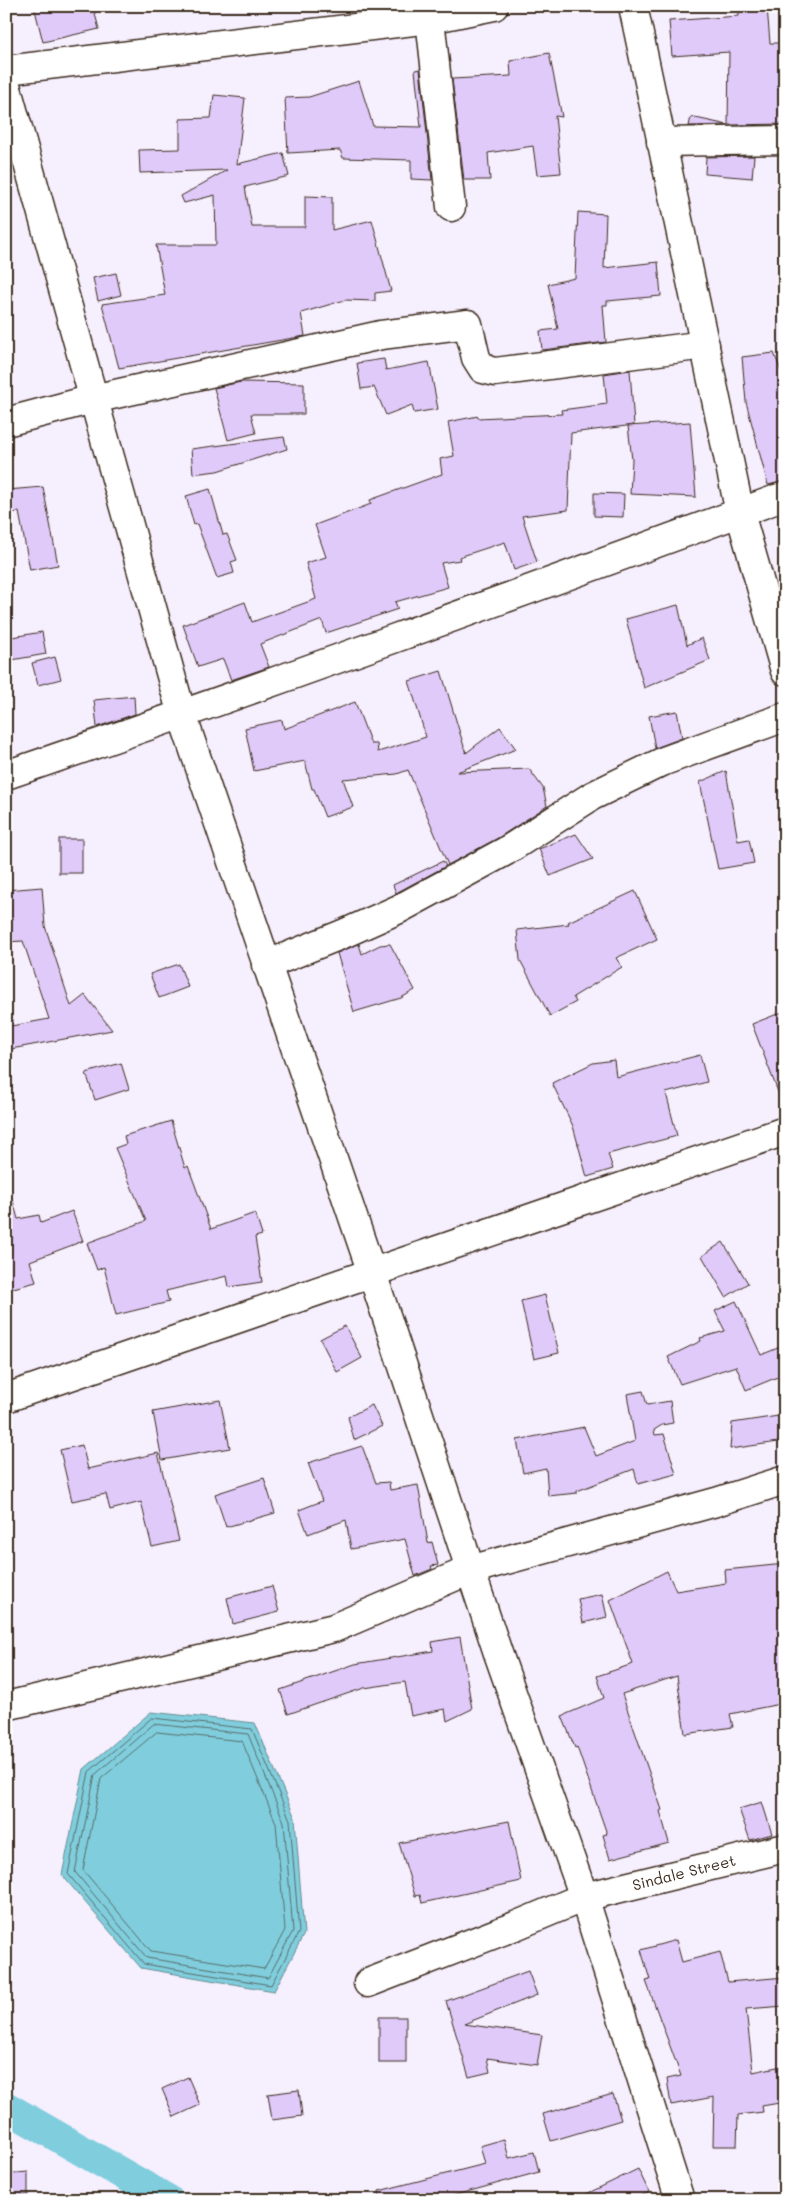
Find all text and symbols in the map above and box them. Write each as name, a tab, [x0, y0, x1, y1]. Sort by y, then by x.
street label: Sindale Street	[630, 1850, 738, 1895]

